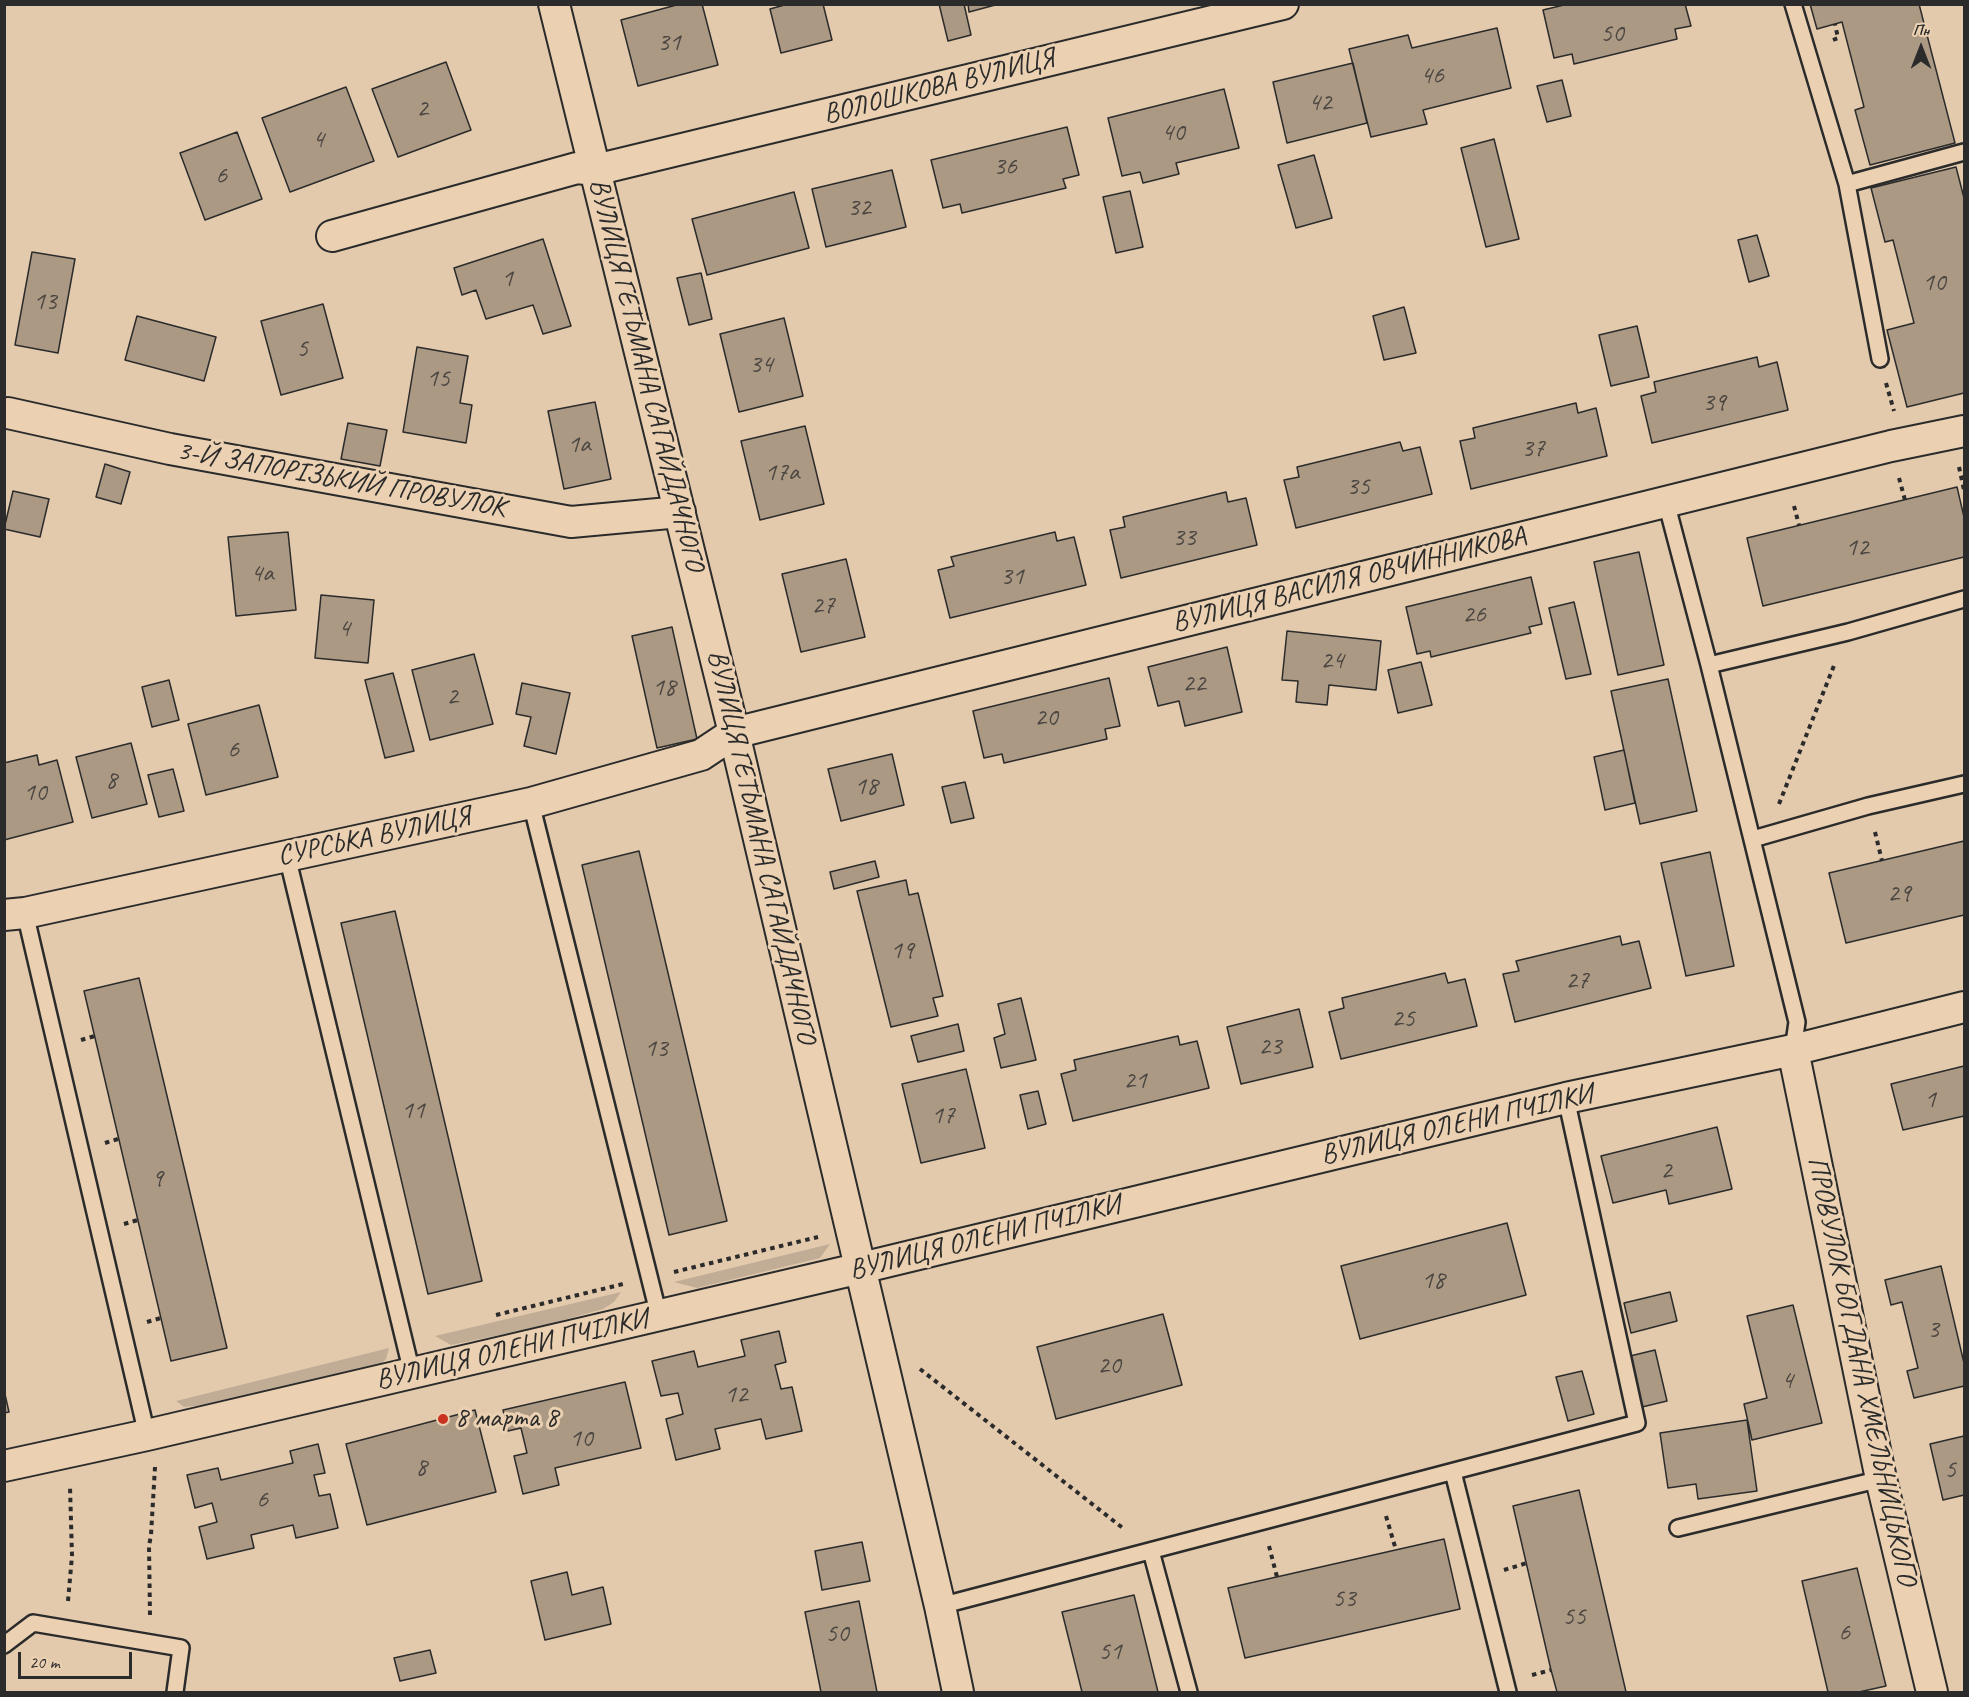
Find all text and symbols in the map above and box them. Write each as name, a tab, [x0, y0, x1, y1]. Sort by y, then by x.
house number: 50	[1600, 18, 1624, 50]
north arrow	[1891, 18, 1951, 78]
text: Пн	[1913, 20, 1929, 40]
house number: 31	[657, 27, 681, 59]
street label: ВОЛОШКОВА ВУЛИЦЯ	[820, 42, 1058, 132]
house number: 46	[1420, 60, 1444, 92]
house number: 42	[1308, 87, 1332, 119]
house number: 2	[416, 93, 428, 125]
house number: 40	[1161, 117, 1185, 149]
house number: 4	[312, 124, 324, 156]
house number: 36	[993, 151, 1017, 183]
house number: 6	[215, 160, 227, 192]
street label: ВУЛИЦЯ ГЕТЬМАНА САГАЙДАЧНОГО	[581, 176, 711, 574]
house number: 32	[847, 192, 871, 224]
house number: 1	[501, 263, 513, 295]
house number: 10	[1922, 267, 1946, 299]
house number: 13	[33, 286, 57, 318]
house number: 5	[296, 333, 308, 365]
house number: 34	[749, 349, 773, 381]
house number: 15	[426, 363, 450, 395]
house number: 39	[1702, 387, 1726, 419]
house number: 1а	[567, 429, 591, 461]
house number: 37	[1521, 433, 1545, 465]
street label: 3-Й ЗАПОРІЗЬКИЙ ПРОВУЛОК	[174, 435, 508, 525]
house number: 17а	[765, 457, 799, 489]
house number: 35	[1346, 471, 1370, 503]
street label: ВУЛИЦЯ ВАСИЛЯ ОВЧИННИКОВА	[1169, 520, 1529, 640]
house number: 33	[1172, 522, 1196, 554]
house number: 12	[1845, 532, 1869, 564]
house number: 4а	[250, 558, 274, 590]
house number: 31	[1000, 561, 1024, 593]
house number: 27	[811, 590, 835, 622]
house number: 26	[1462, 599, 1486, 631]
house number: 4	[338, 613, 350, 645]
house number: 24	[1320, 645, 1344, 677]
street label: ВУЛИЦЯ ГЕТЬМАНА САГАЙДАЧНОГО	[699, 647, 823, 1047]
house number: 22	[1182, 668, 1206, 700]
house number: 18	[652, 672, 676, 704]
house number: 2	[446, 681, 458, 713]
house number: 20	[1034, 702, 1058, 734]
house number: 6	[227, 734, 239, 766]
house number: 8	[105, 765, 117, 797]
house number: 18	[854, 771, 878, 803]
house number: 10	[23, 777, 47, 809]
street label: СУРСЬКА ВУЛИЦЯ	[274, 800, 474, 874]
house number: 29	[1887, 878, 1911, 910]
house number: 19	[890, 935, 914, 967]
house number: 27	[1565, 965, 1589, 997]
house number: 25	[1391, 1003, 1415, 1035]
house number: 23	[1258, 1031, 1282, 1063]
house number: 13	[644, 1033, 668, 1065]
house number: 21	[1123, 1065, 1147, 1097]
street label: ВУЛИЦЯ ОЛЕНИ ПЧІЛКИ	[1318, 1077, 1596, 1173]
house number: 1	[1924, 1084, 1936, 1116]
house number: 11	[401, 1095, 425, 1127]
house number: 17	[931, 1100, 955, 1132]
street label: ПРОВУЛОК БОГДАНА ХМЕЛЬНИЦЬКОГО	[1799, 1154, 1923, 1588]
house number: 2	[1660, 1155, 1672, 1187]
house number: 9	[151, 1163, 163, 1195]
street label: ВУЛИЦЯ ОЛЕНИ ПЧІЛКИ	[846, 1188, 1124, 1288]
house number: 18	[1421, 1265, 1445, 1297]
street label: ВУЛИЦЯ ОЛЕНИ ПЧІЛКИ	[373, 1302, 651, 1398]
house number: 3	[1927, 1314, 1939, 1346]
house number: 20	[1097, 1350, 1121, 1382]
house number: 4	[1781, 1365, 1793, 1397]
house number: 12	[724, 1379, 748, 1411]
place label: 8 марта 8	[455, 1402, 558, 1436]
marker: 8 марта 8	[436, 1412, 450, 1426]
house number: 10	[569, 1423, 593, 1455]
house number: 8	[415, 1452, 427, 1484]
house number: 5	[1944, 1454, 1956, 1486]
house number: 6	[256, 1484, 268, 1516]
house number: 53	[1332, 1583, 1356, 1615]
house number: 55	[1562, 1601, 1586, 1633]
house number: 6	[1838, 1617, 1850, 1649]
house number: 50	[825, 1618, 849, 1650]
house number: 51	[1098, 1636, 1122, 1668]
scale bar	[21, 1640, 135, 1678]
text: 20 m	[29, 1651, 60, 1673]

